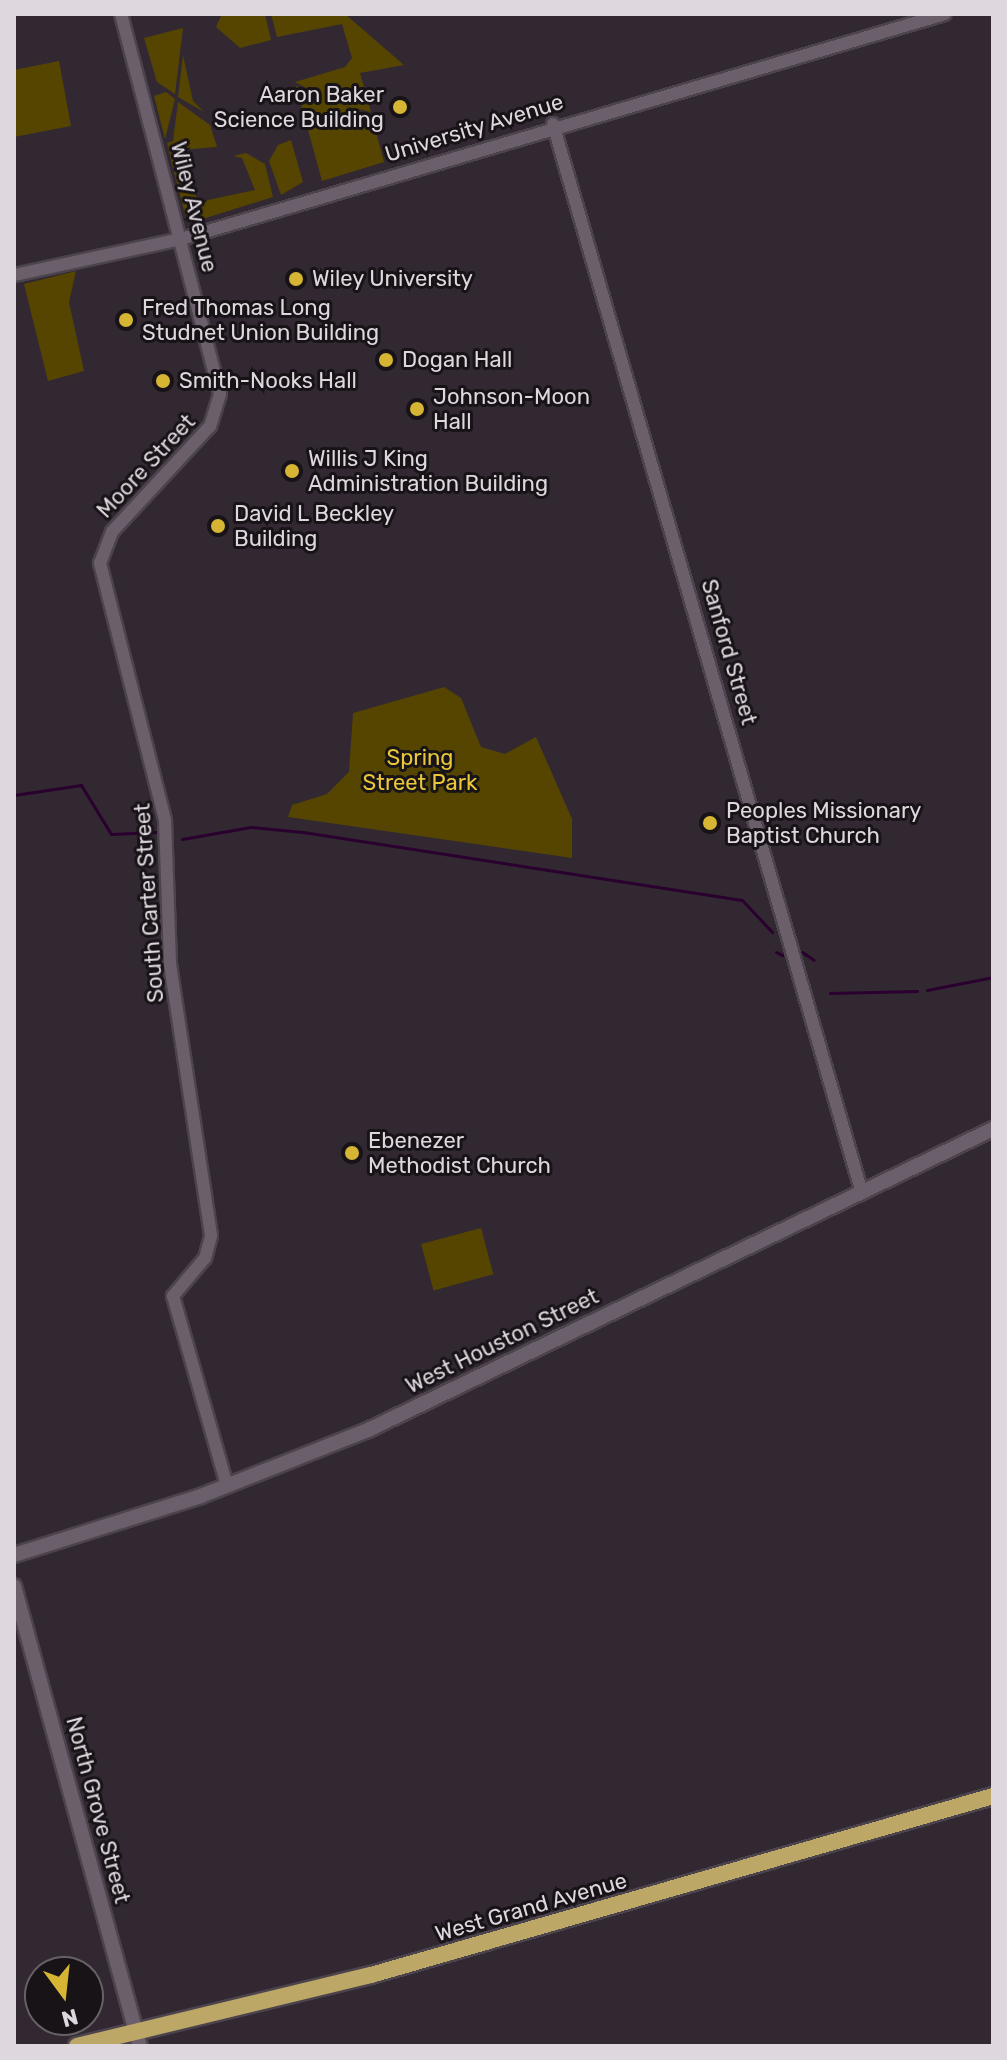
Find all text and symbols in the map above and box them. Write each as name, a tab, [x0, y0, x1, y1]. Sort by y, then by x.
place label: Aaron Baker Science Building	[214, 81, 384, 132]
street label: University Avenue	[381, 88, 567, 168]
marker: Aaron Baker Science Building	[391, 98, 409, 116]
street label: Wiley Avenue	[165, 138, 223, 276]
place label: Wiley University	[312, 266, 474, 292]
marker: Wiley University	[287, 270, 305, 288]
place label: Fred Thomas Long Studnet Union Building	[142, 294, 379, 346]
marker: Fred Thomas Long Studnet Union Building	[117, 311, 135, 329]
place label: Dogan Hall	[402, 347, 512, 373]
marker: Dogan Hall	[377, 351, 395, 369]
place label: Smith-Nooks Hall	[179, 368, 357, 394]
marker: Smith-Nooks Hall	[154, 372, 172, 390]
place label: Johnson-Moon Hall	[433, 383, 590, 434]
marker: Johnson-Moon Hall	[408, 400, 426, 418]
street label: Moore Street	[91, 409, 201, 523]
place label: Willis J King Administration Building	[308, 445, 548, 496]
marker: Willis J King Administration Building	[283, 462, 301, 480]
place label: David L Beckley Building	[234, 500, 395, 552]
marker: David L Beckley Building	[209, 517, 227, 535]
street label: Sanford Street	[696, 576, 762, 728]
park label: Spring Street Park	[363, 744, 477, 796]
place label: Peoples Missionary Baptist Church	[726, 797, 921, 848]
street label: South Carter Street	[129, 802, 169, 1004]
marker: Peoples Missionary Baptist Church	[701, 814, 719, 832]
place label: Ebenezer Methodist Church	[368, 1127, 551, 1178]
marker: Ebenezer Methodist Church	[343, 1144, 361, 1162]
street label: West Houston Street	[401, 1283, 603, 1399]
street label: North Grove Street	[60, 1714, 136, 1906]
street label: West Grand Avenue	[432, 1867, 630, 1947]
north arrow	[24, 1956, 104, 2036]
text: N	[59, 2003, 81, 2033]

